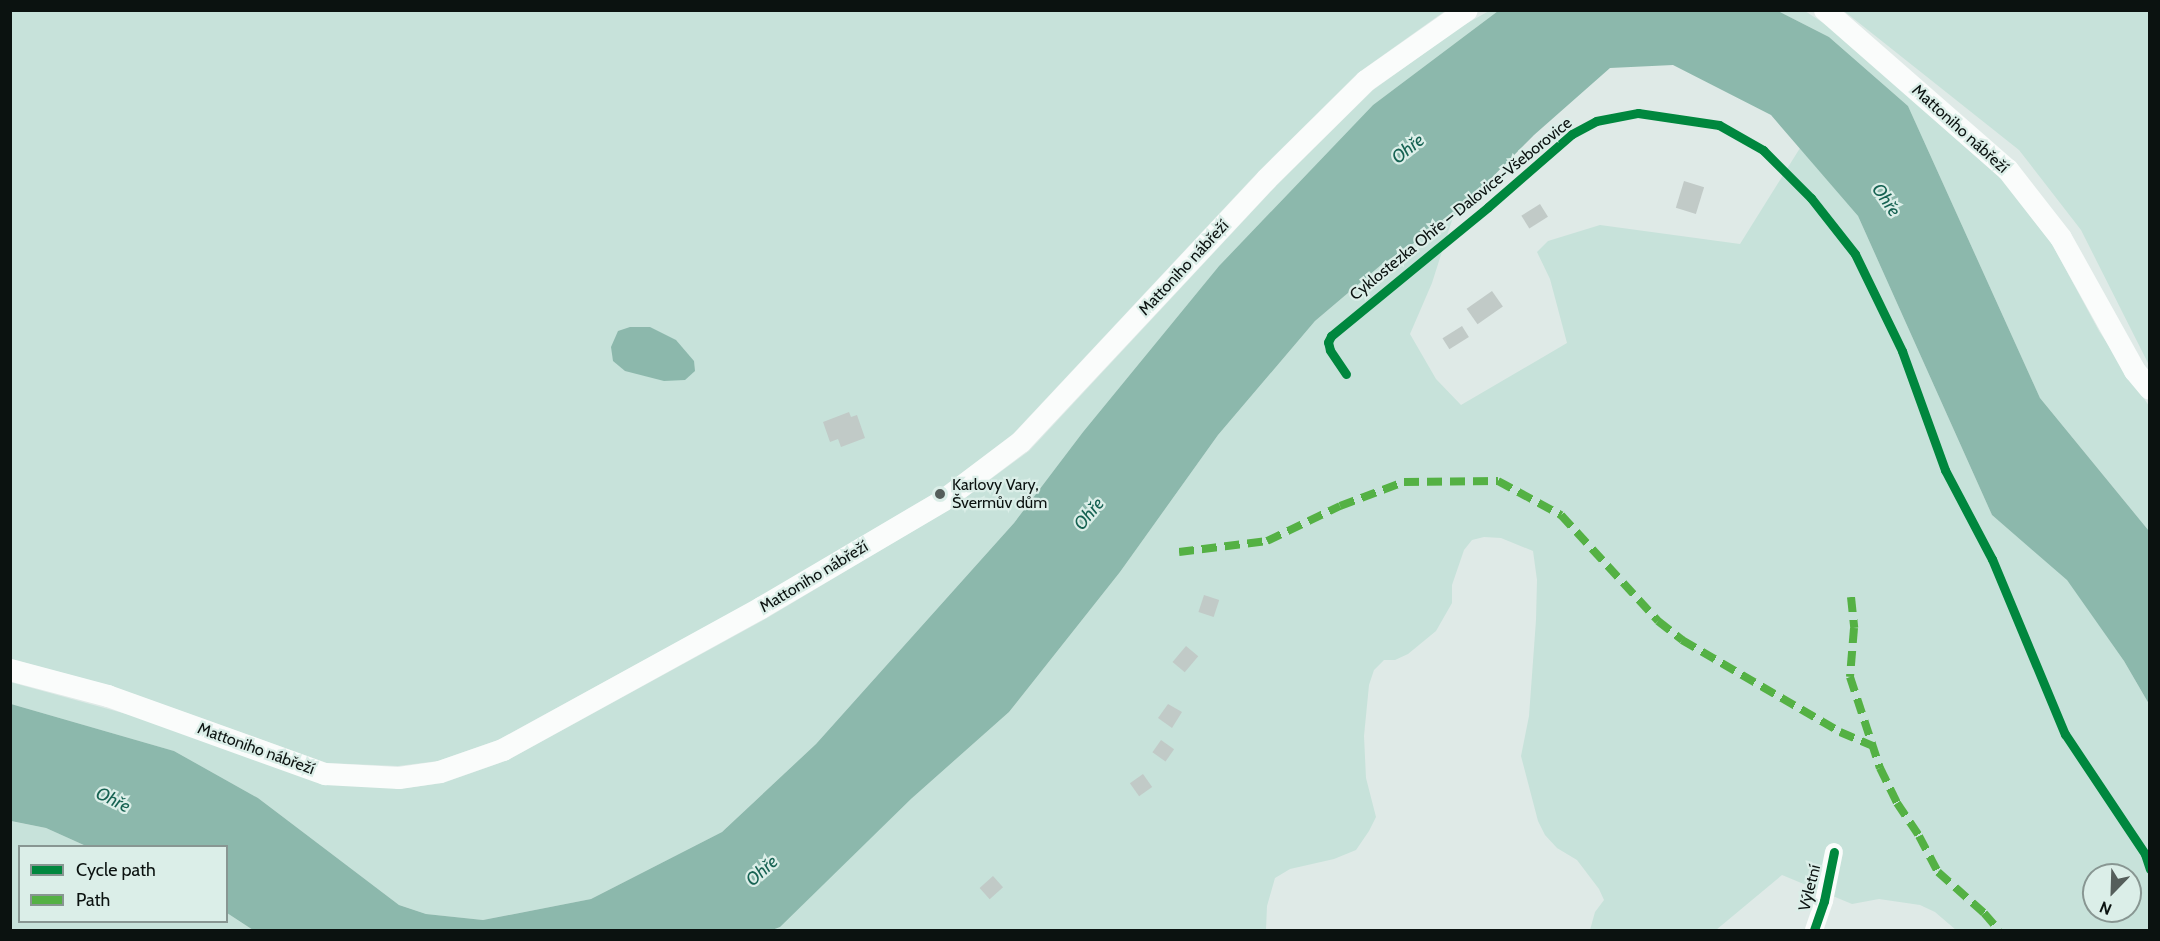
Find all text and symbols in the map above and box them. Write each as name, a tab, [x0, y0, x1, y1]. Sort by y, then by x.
street label: Mattoniho nábřeží	[1908, 81, 2012, 177]
street label: Cyklostezka Ohře – Dalovice-Všeborovice	[1346, 113, 1576, 305]
water label: Ohře	[1387, 129, 1429, 169]
water label: Ohře	[1867, 179, 1905, 221]
street label: Mattoniho nábřeží	[1135, 216, 1233, 320]
place label: Karlovy Vary, Švermův dům	[952, 475, 1047, 513]
marker: Karlovy Vary, Švermův dům	[933, 487, 947, 501]
water label: Ohře	[1069, 493, 1109, 535]
street label: Mattoniho nábřeží	[756, 537, 872, 617]
street label: Mattoniho nábřeží	[195, 719, 317, 779]
water label: Ohře	[92, 782, 134, 818]
legend	[18, 845, 228, 923]
water label: Ohře	[742, 851, 782, 891]
text: Cycle path	[76, 859, 156, 881]
street label: Výletní	[1795, 863, 1825, 913]
north arrow	[2082, 863, 2142, 923]
text: Path	[76, 889, 110, 911]
text: N	[2097, 897, 2114, 919]

